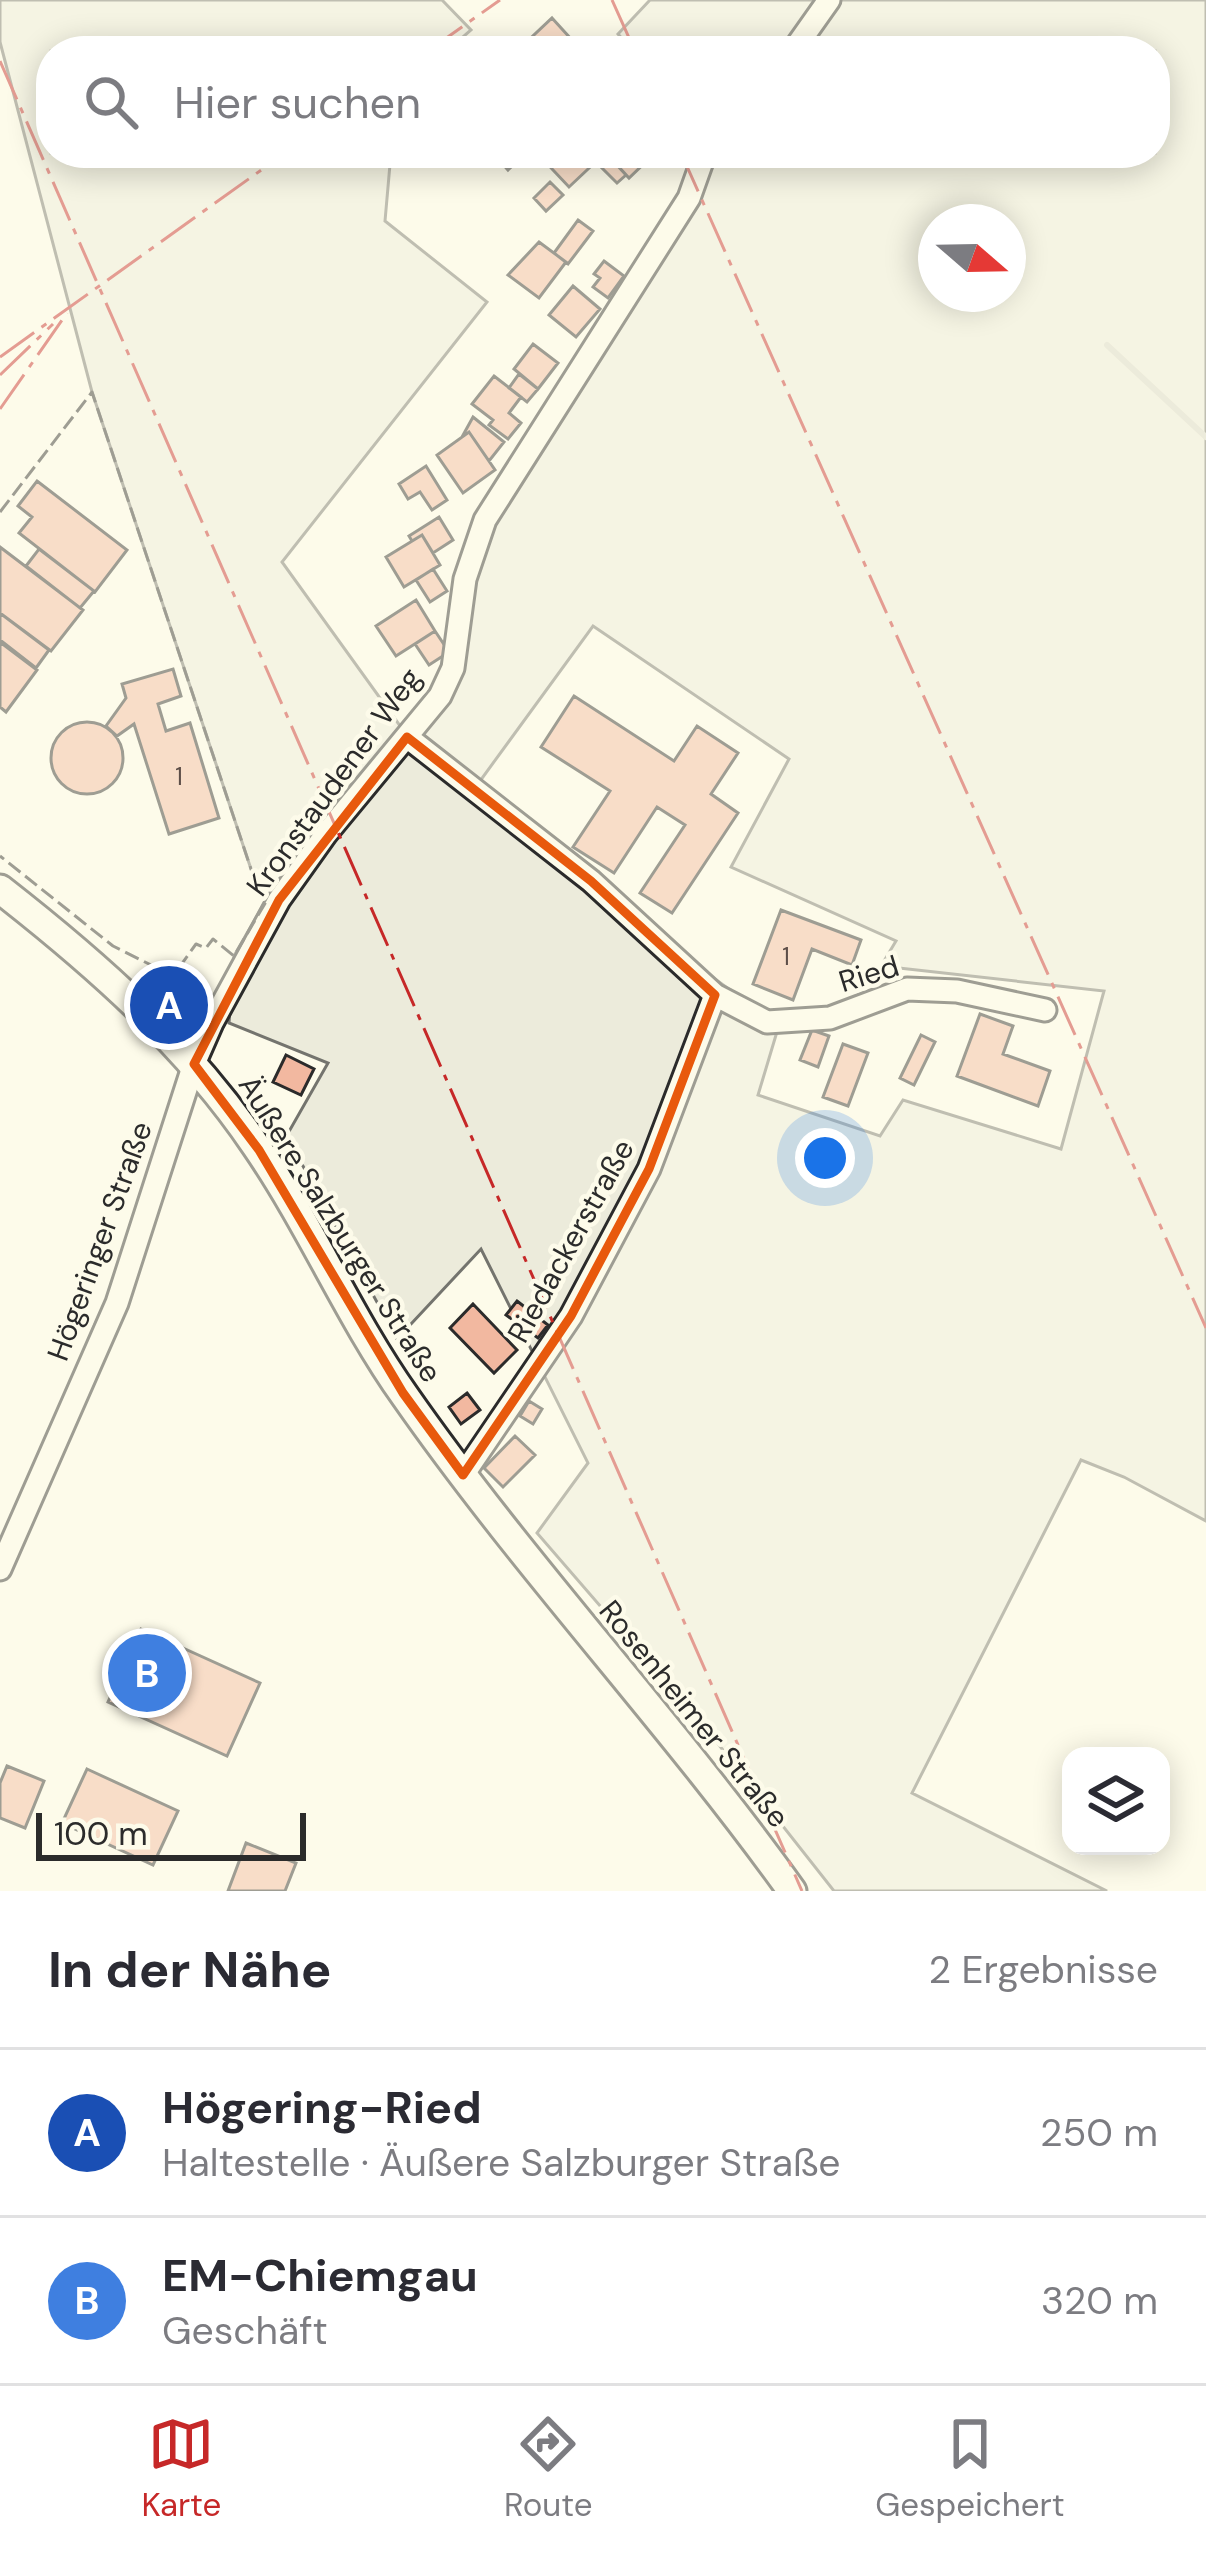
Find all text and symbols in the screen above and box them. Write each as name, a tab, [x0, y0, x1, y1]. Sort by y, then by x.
search box	[36, 36, 1170, 168]
icon: search	[78, 69, 144, 135]
text: Hier suchen	[174, 73, 421, 132]
north arrow	[918, 204, 1026, 312]
street label: Kronstaudener Weg	[238, 660, 430, 904]
house number: 1	[175, 761, 183, 792]
house number: 1	[782, 941, 790, 972]
street label: Ried	[834, 946, 904, 1001]
pin: A	[130, 960, 208, 1050]
street label: Äußere Salzburger Straße	[230, 1068, 451, 1390]
street label: Högeringer Straße	[38, 1116, 161, 1366]
your location	[795, 1128, 855, 1188]
street label: Riedackerstraße	[499, 1132, 643, 1349]
street label: Rosenheimer Straße	[591, 1592, 798, 1835]
pin: B	[108, 1628, 186, 1718]
map controls	[1062, 1747, 1170, 1855]
button: layers	[1062, 1747, 1170, 1855]
scale bar	[36, 1807, 306, 1860]
text: 100 m	[54, 1812, 148, 1855]
text: In der Nähe	[48, 1936, 332, 2003]
text: 2 Ergebnisse	[929, 1944, 1158, 1995]
text: Högering-Ried	[162, 2078, 482, 2137]
text: A	[73, 2107, 101, 2158]
text: 250 m	[1040, 2107, 1158, 2158]
text: Haltestelle · Äußere Salzburger Straße	[162, 2137, 840, 2188]
text: EM-Chiemgau	[162, 2246, 478, 2305]
text: B	[75, 2275, 99, 2326]
text: 320 m	[1041, 2275, 1158, 2326]
text: Geschäft	[162, 2305, 328, 2356]
tab: Karte	[141, 2411, 221, 2526]
tab: Route	[504, 2411, 592, 2526]
tab: Gespeichert	[875, 2411, 1065, 2526]

